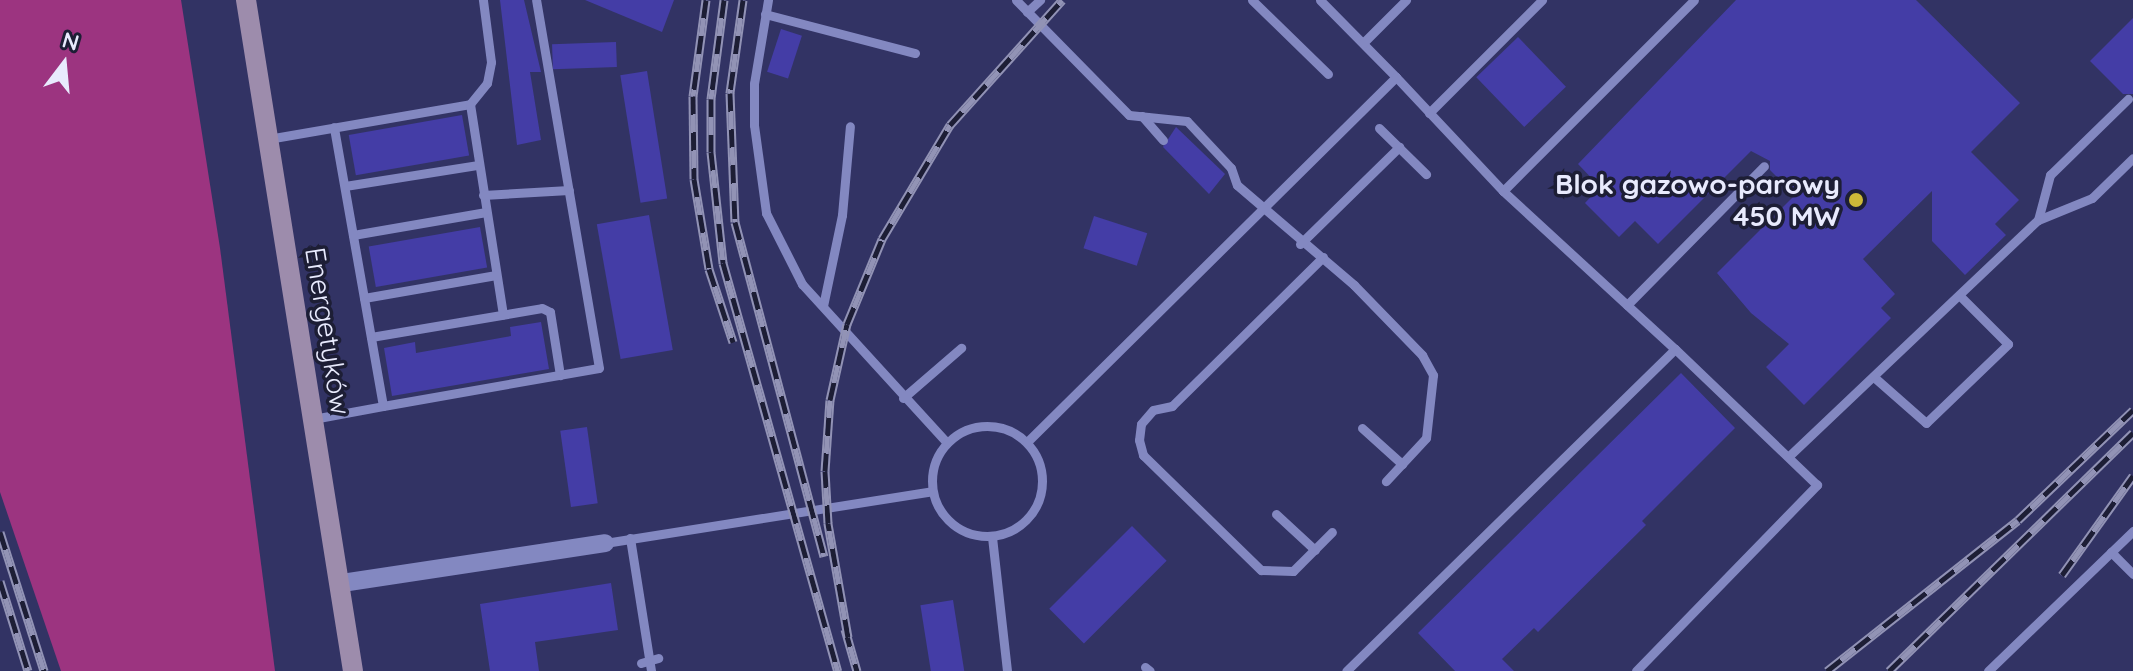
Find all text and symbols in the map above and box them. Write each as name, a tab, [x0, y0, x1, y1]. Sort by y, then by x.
north arrow	[24, 24, 104, 104]
text: N	[59, 25, 82, 57]
place label: Blok gazowo-parowy 450 MW	[1555, 167, 1840, 233]
marker: Blok gazowo-parowy 450 MW	[1847, 191, 1865, 209]
street label: Energetyków	[298, 245, 358, 417]

